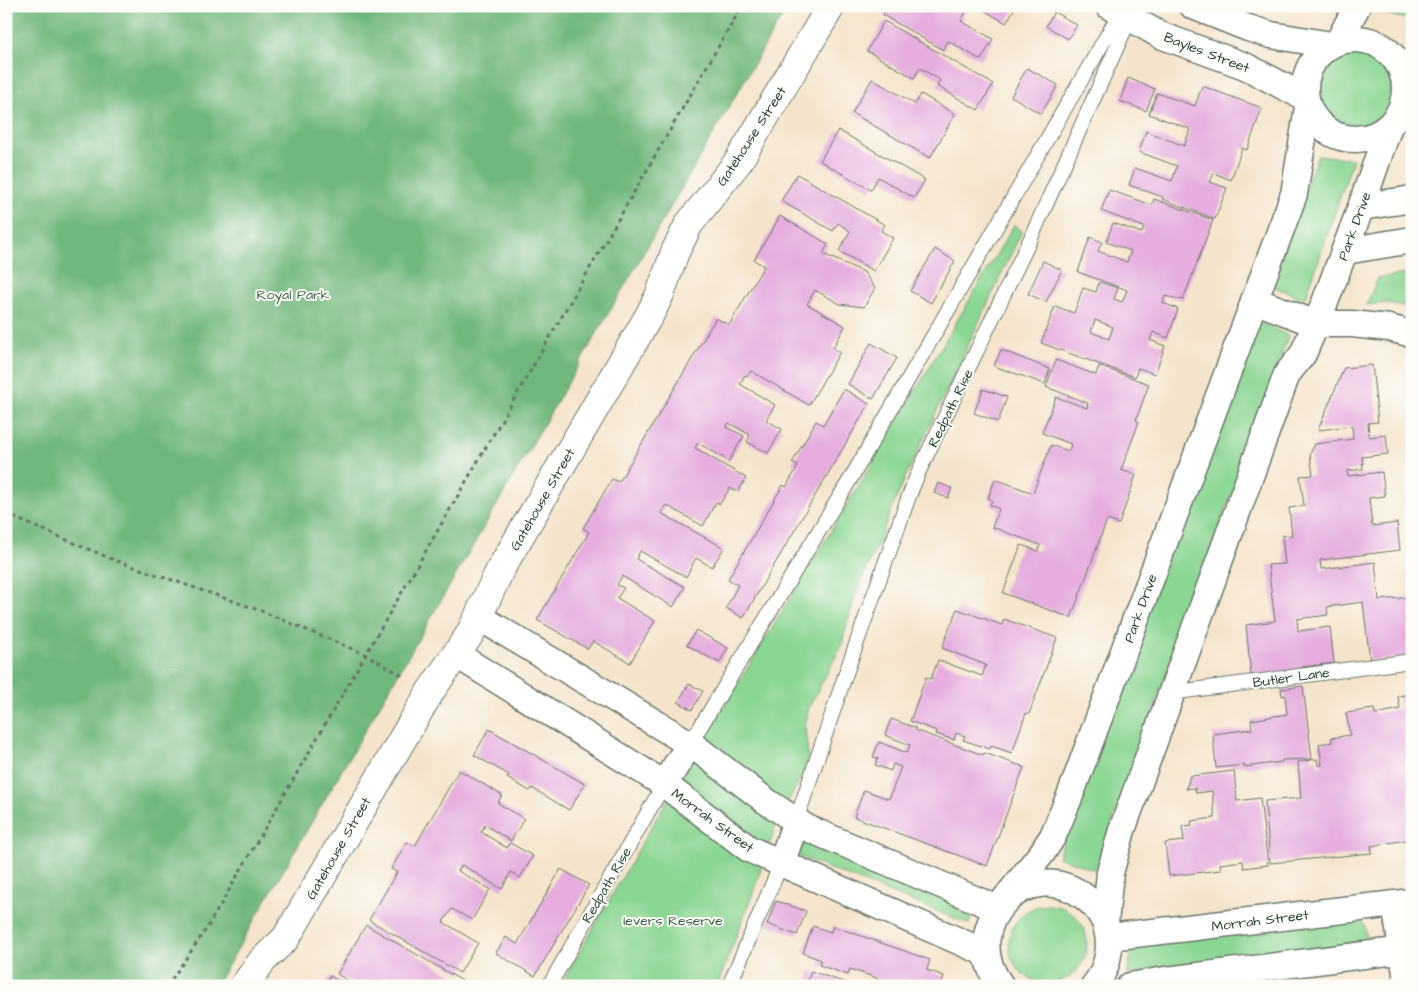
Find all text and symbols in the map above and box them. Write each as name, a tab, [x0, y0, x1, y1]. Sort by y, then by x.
street label: Bayles Street	[1161, 27, 1253, 79]
street label: Gatehouse Street	[712, 82, 792, 190]
street label: Park Drive	[1333, 189, 1377, 263]
park label: Royal Park	[257, 285, 330, 305]
street label: Redpath Rise	[923, 366, 979, 451]
street label: Gatehouse Street	[505, 444, 581, 554]
street label: Park Drive	[1119, 571, 1163, 645]
street label: Butler Lane	[1252, 663, 1331, 693]
street label: Morrah Street	[667, 784, 758, 858]
street label: Gatehouse Street	[301, 793, 377, 903]
street label: Redpath Rise	[577, 844, 637, 927]
street label: Morrah Street	[1210, 905, 1310, 937]
park label: Ievers Reserve	[623, 911, 723, 931]

